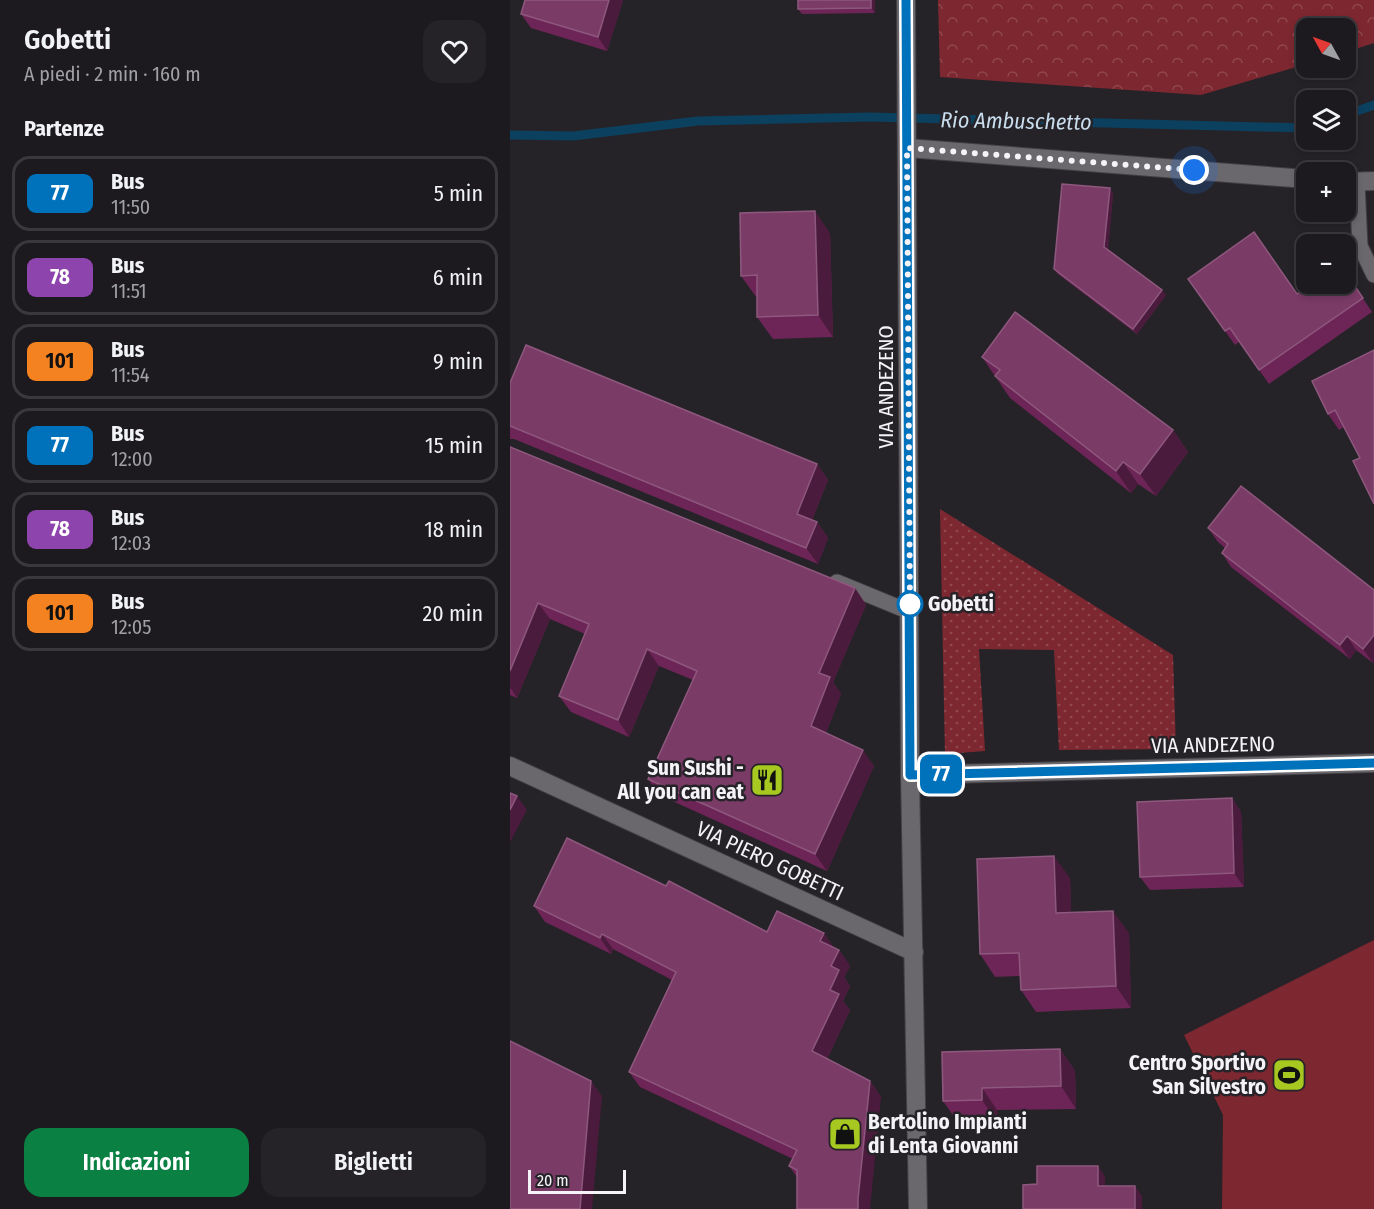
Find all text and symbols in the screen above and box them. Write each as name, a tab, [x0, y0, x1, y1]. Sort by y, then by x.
north arrow	[1296, 18, 1356, 78]
map controls	[1296, 18, 1356, 294]
button: heart	[423, 20, 486, 83]
text: Gobetti	[24, 23, 111, 56]
text: A piedi · 2 min · 160 m	[24, 62, 201, 86]
button: layers	[1296, 90, 1356, 150]
water label: Rio Ambuschetto	[940, 106, 1092, 136]
text: Partenze	[24, 115, 104, 142]
your location	[1179, 155, 1209, 185]
button: +	[1296, 162, 1356, 222]
text: Bus	[111, 168, 144, 195]
text: 77	[51, 180, 69, 206]
text: 5 min	[434, 180, 483, 207]
text: 11:50	[111, 195, 150, 219]
button: −	[1296, 234, 1356, 294]
text: Bus	[111, 252, 144, 279]
text: 78	[50, 264, 70, 290]
text: 6 min	[433, 264, 483, 291]
text: 11:51	[111, 279, 147, 303]
street label: VIA ANDEZENO	[873, 325, 899, 449]
text: Bus	[111, 336, 144, 363]
text: 101	[46, 348, 74, 374]
text: 9 min	[433, 348, 483, 375]
text: 11:54	[111, 363, 150, 387]
text: Bus	[111, 420, 144, 447]
text: 77	[51, 432, 69, 458]
text: 15 min	[425, 432, 483, 459]
text: 12:00	[111, 447, 153, 471]
text: Bus	[111, 504, 144, 531]
text: 78	[50, 516, 70, 542]
text: 18 min	[424, 516, 483, 543]
text: 12:03	[111, 531, 151, 555]
text: Bus	[111, 588, 144, 615]
marker: Gobetti	[897, 591, 923, 617]
place label: Gobetti	[928, 591, 994, 617]
text: 101	[46, 600, 74, 626]
text: 20 min	[423, 600, 483, 627]
text: 12:05	[111, 615, 151, 639]
street label: VIA ANDEZENO	[1151, 731, 1275, 759]
line badge: 77	[914, 754, 968, 794]
place label: Sun Sushi - All you can eat	[616, 755, 745, 805]
text: 77	[932, 761, 950, 787]
restaurant icon: Sun Sushi - All you can eat	[749, 762, 785, 798]
street label: VIA PIERO GOBETTI	[692, 816, 848, 906]
place label: Centro Sportivo San Silvestro	[1129, 1050, 1266, 1100]
sports icon: Centro Sportivo San Silvestro	[1271, 1057, 1307, 1093]
place label: Bertolino Impianti di Lenta Giovanni	[868, 1109, 1027, 1159]
shop icon: Bertolino Impianti di Lenta Giovanni	[827, 1116, 863, 1152]
button: Indicazioni	[24, 1128, 249, 1197]
button: Biglietti	[261, 1128, 486, 1197]
scale bar	[528, 1167, 626, 1194]
text: 20 m	[537, 1171, 568, 1190]

